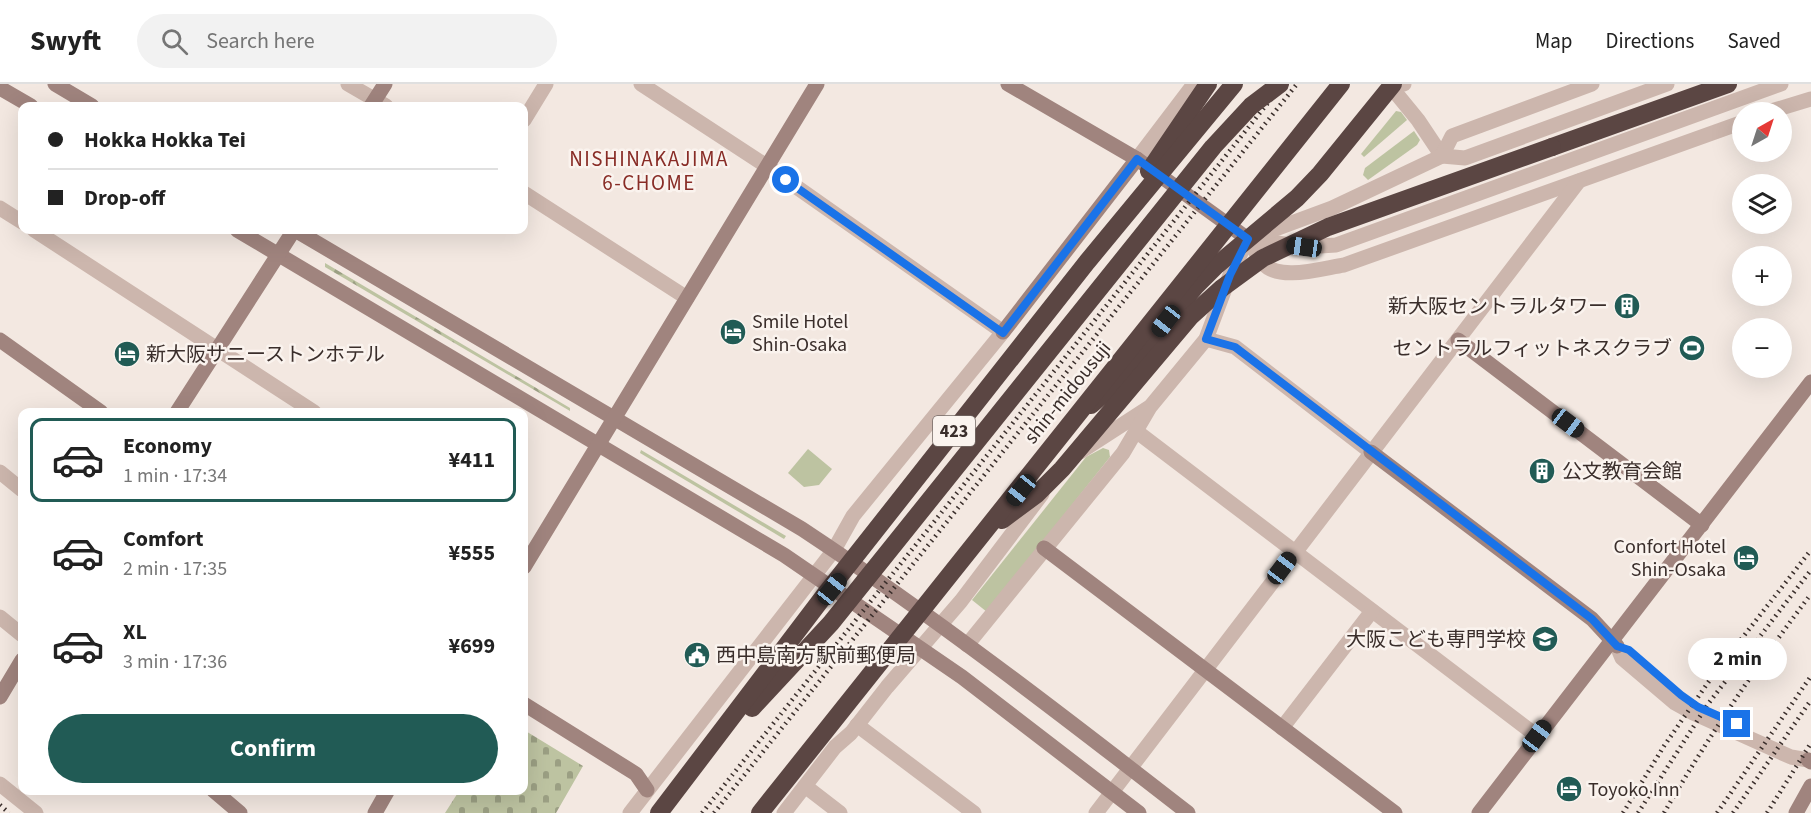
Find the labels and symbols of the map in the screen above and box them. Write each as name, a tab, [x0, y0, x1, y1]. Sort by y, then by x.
north arrow	[1732, 102, 1792, 162]
district label: NISHINAKAJIMA 6-CHOME	[569, 144, 729, 198]
route start	[772, 166, 799, 193]
car	[1285, 236, 1323, 258]
building icon: 新大阪セントラルタワー	[1612, 291, 1642, 321]
place label: 新大阪セントラルタワー	[1388, 293, 1608, 321]
car	[1148, 301, 1184, 341]
place label: Smile Hotel Shin-Osaka	[752, 308, 848, 359]
hotel icon: Smile Hotel Shin-Osaka	[718, 317, 748, 347]
sports icon: セントラルフィットネスクラブ	[1677, 333, 1707, 363]
street label: shin-midousuji	[1018, 335, 1118, 450]
place label: セントラルフィットネスクラブ	[1392, 335, 1672, 363]
hotel icon: 新大阪サニーストンホテル	[112, 339, 142, 369]
place label: 新大阪サニーストンホテル	[146, 341, 385, 369]
car	[1548, 405, 1588, 441]
road number: 423	[933, 416, 975, 446]
building icon: 公文教育会館	[1527, 456, 1557, 486]
place label: 公文教育会館	[1562, 458, 1682, 486]
car	[1003, 470, 1039, 510]
place label: Confort Hotel Shin-Osaka	[1614, 533, 1726, 584]
hotel icon: Confort Hotel Shin-Osaka	[1731, 543, 1761, 573]
car	[1264, 548, 1300, 588]
car	[814, 569, 850, 609]
school or university icon: 大阪こども専門学校	[1530, 624, 1560, 654]
place label: 大阪こども専門学校	[1346, 626, 1526, 654]
callout: 2 min	[1688, 637, 1786, 679]
public building icon: 西中島南方駅前郵便局	[682, 640, 712, 670]
place label: 西中島南方駅前郵便局	[716, 642, 916, 670]
route end	[1723, 710, 1750, 737]
car	[1519, 716, 1555, 756]
hotel icon: Toyoko Inn	[1554, 774, 1584, 804]
place label: Toyoko Inn	[1588, 776, 1680, 804]

